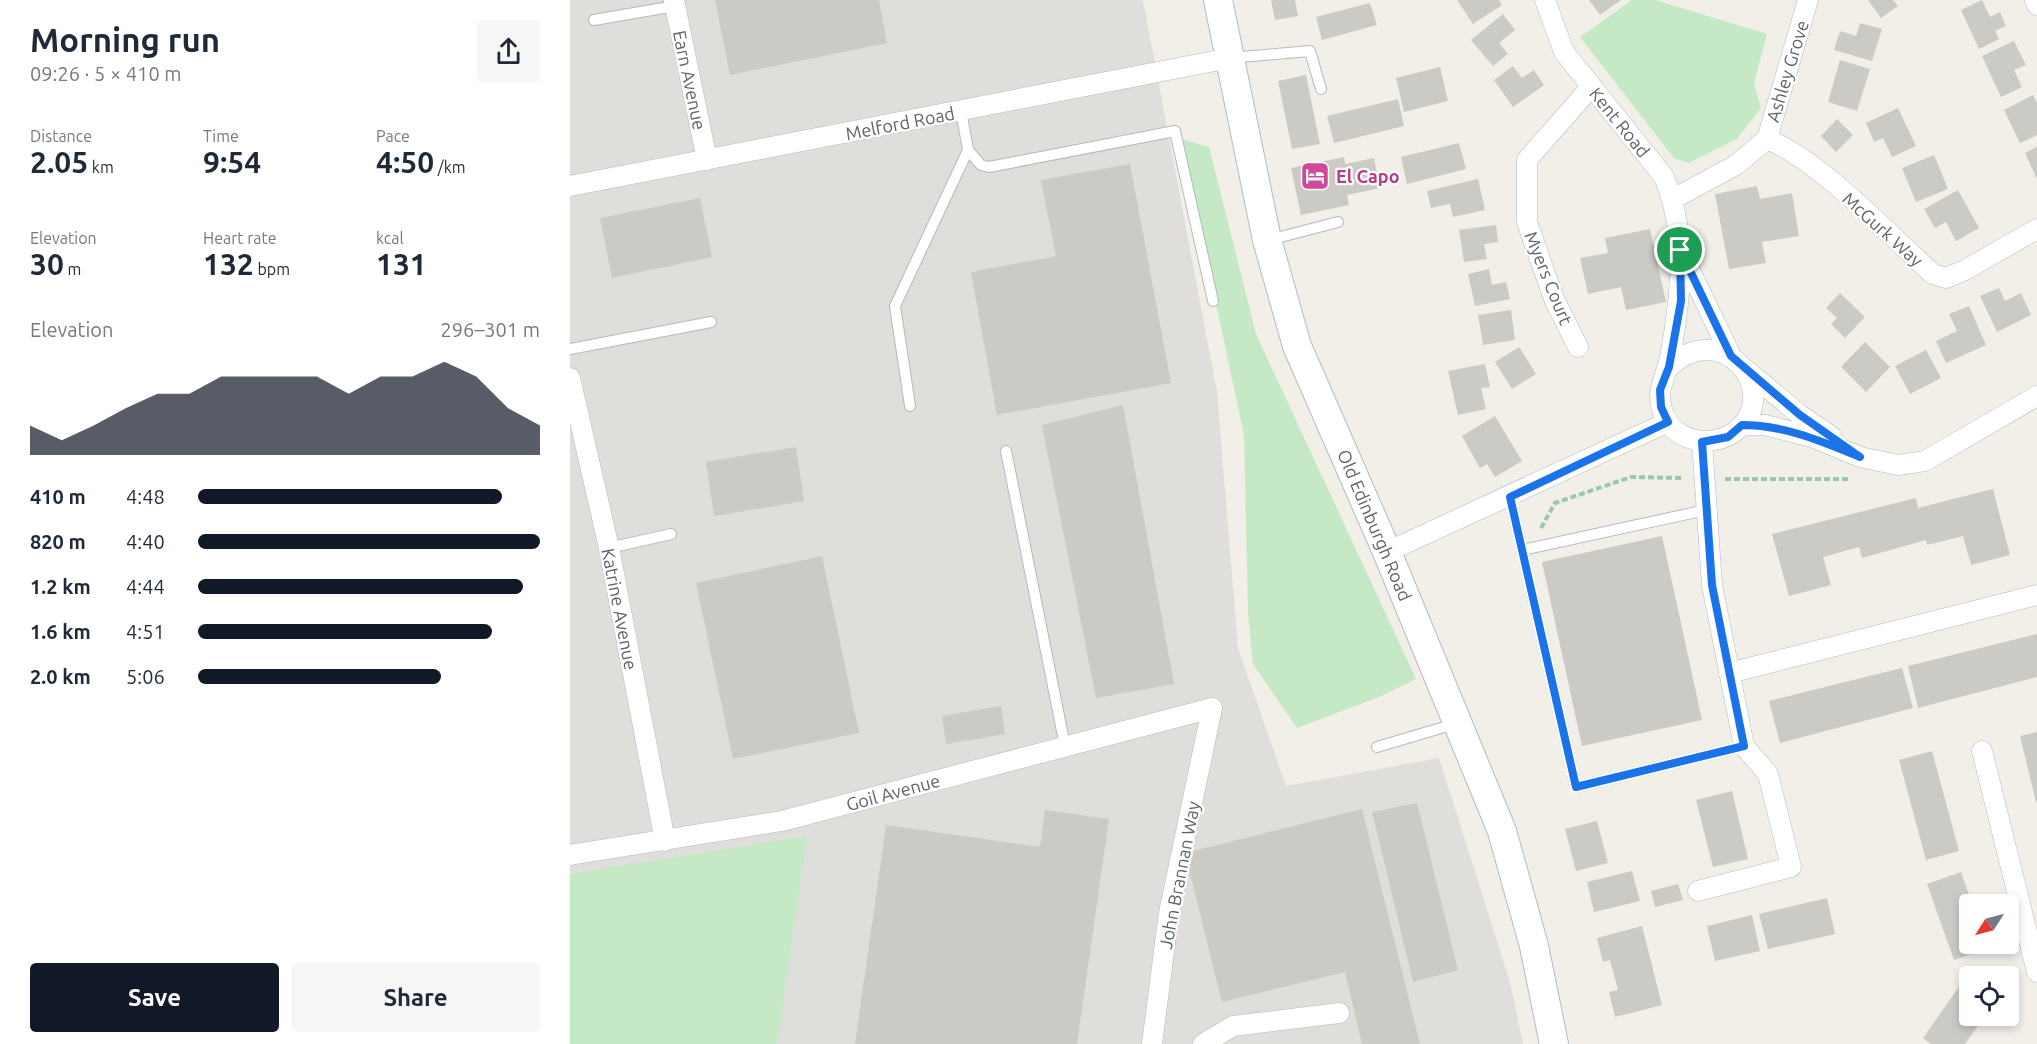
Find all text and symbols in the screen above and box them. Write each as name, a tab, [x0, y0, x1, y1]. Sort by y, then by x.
street label: Ashley Grove	[1762, 18, 1812, 124]
button: share	[477, 20, 540, 83]
text: Morning run	[30, 21, 220, 58]
street label: Earn Avenue	[670, 28, 710, 132]
text: 09:26 · 5 × 410 m	[30, 62, 182, 85]
street label: Kent Road	[1586, 83, 1654, 161]
street label: Melford Road	[844, 103, 956, 143]
text: Distance	[30, 127, 92, 145]
text: Time	[203, 127, 239, 145]
text: Pace	[376, 127, 410, 145]
text: 2.05	[30, 145, 88, 179]
text: 9:54	[203, 145, 261, 179]
text: 4:50	[376, 145, 434, 179]
text: km	[88, 158, 114, 176]
text: /km	[434, 158, 466, 176]
hotel icon: El Capo	[1299, 160, 1331, 192]
place label: El Capo	[1336, 166, 1399, 186]
street label: McGurk Way	[1839, 188, 1927, 270]
pin	[1654, 224, 1705, 275]
street label: Myers Court	[1521, 228, 1577, 328]
text: Elevation	[30, 229, 97, 247]
text: Heart rate	[203, 229, 277, 247]
text: kcal	[376, 229, 404, 247]
icon: arrive	[1663, 233, 1696, 266]
text: 30	[30, 247, 64, 281]
text: 132	[203, 247, 254, 281]
text: 131	[376, 247, 427, 281]
text: m	[64, 260, 81, 278]
text: bpm	[254, 260, 290, 278]
text: Elevation	[30, 318, 113, 341]
text: 296–301 m	[441, 318, 540, 341]
street label: Old Edinburgh Road	[1334, 446, 1416, 604]
text: 410 m	[30, 485, 86, 508]
text: 4:48	[126, 485, 165, 508]
text: 820 m	[30, 530, 86, 553]
text: 4:40	[126, 530, 165, 553]
street label: Katrine Avenue	[598, 546, 642, 672]
text: 1.2 km	[30, 575, 91, 598]
text: 4:44	[126, 575, 165, 598]
text: 1.6 km	[30, 620, 91, 643]
text: 4:51	[126, 620, 165, 643]
text: 2.0 km	[30, 665, 91, 688]
text: 5:06	[126, 665, 165, 688]
street label: Goil Avenue	[844, 770, 942, 814]
street label: John Brannan Way	[1155, 799, 1203, 951]
north arrow	[1959, 894, 2019, 954]
map controls	[1959, 894, 2019, 1026]
button: Save	[30, 963, 279, 1032]
button: Share	[291, 963, 540, 1032]
button: locate	[1959, 966, 2019, 1026]

